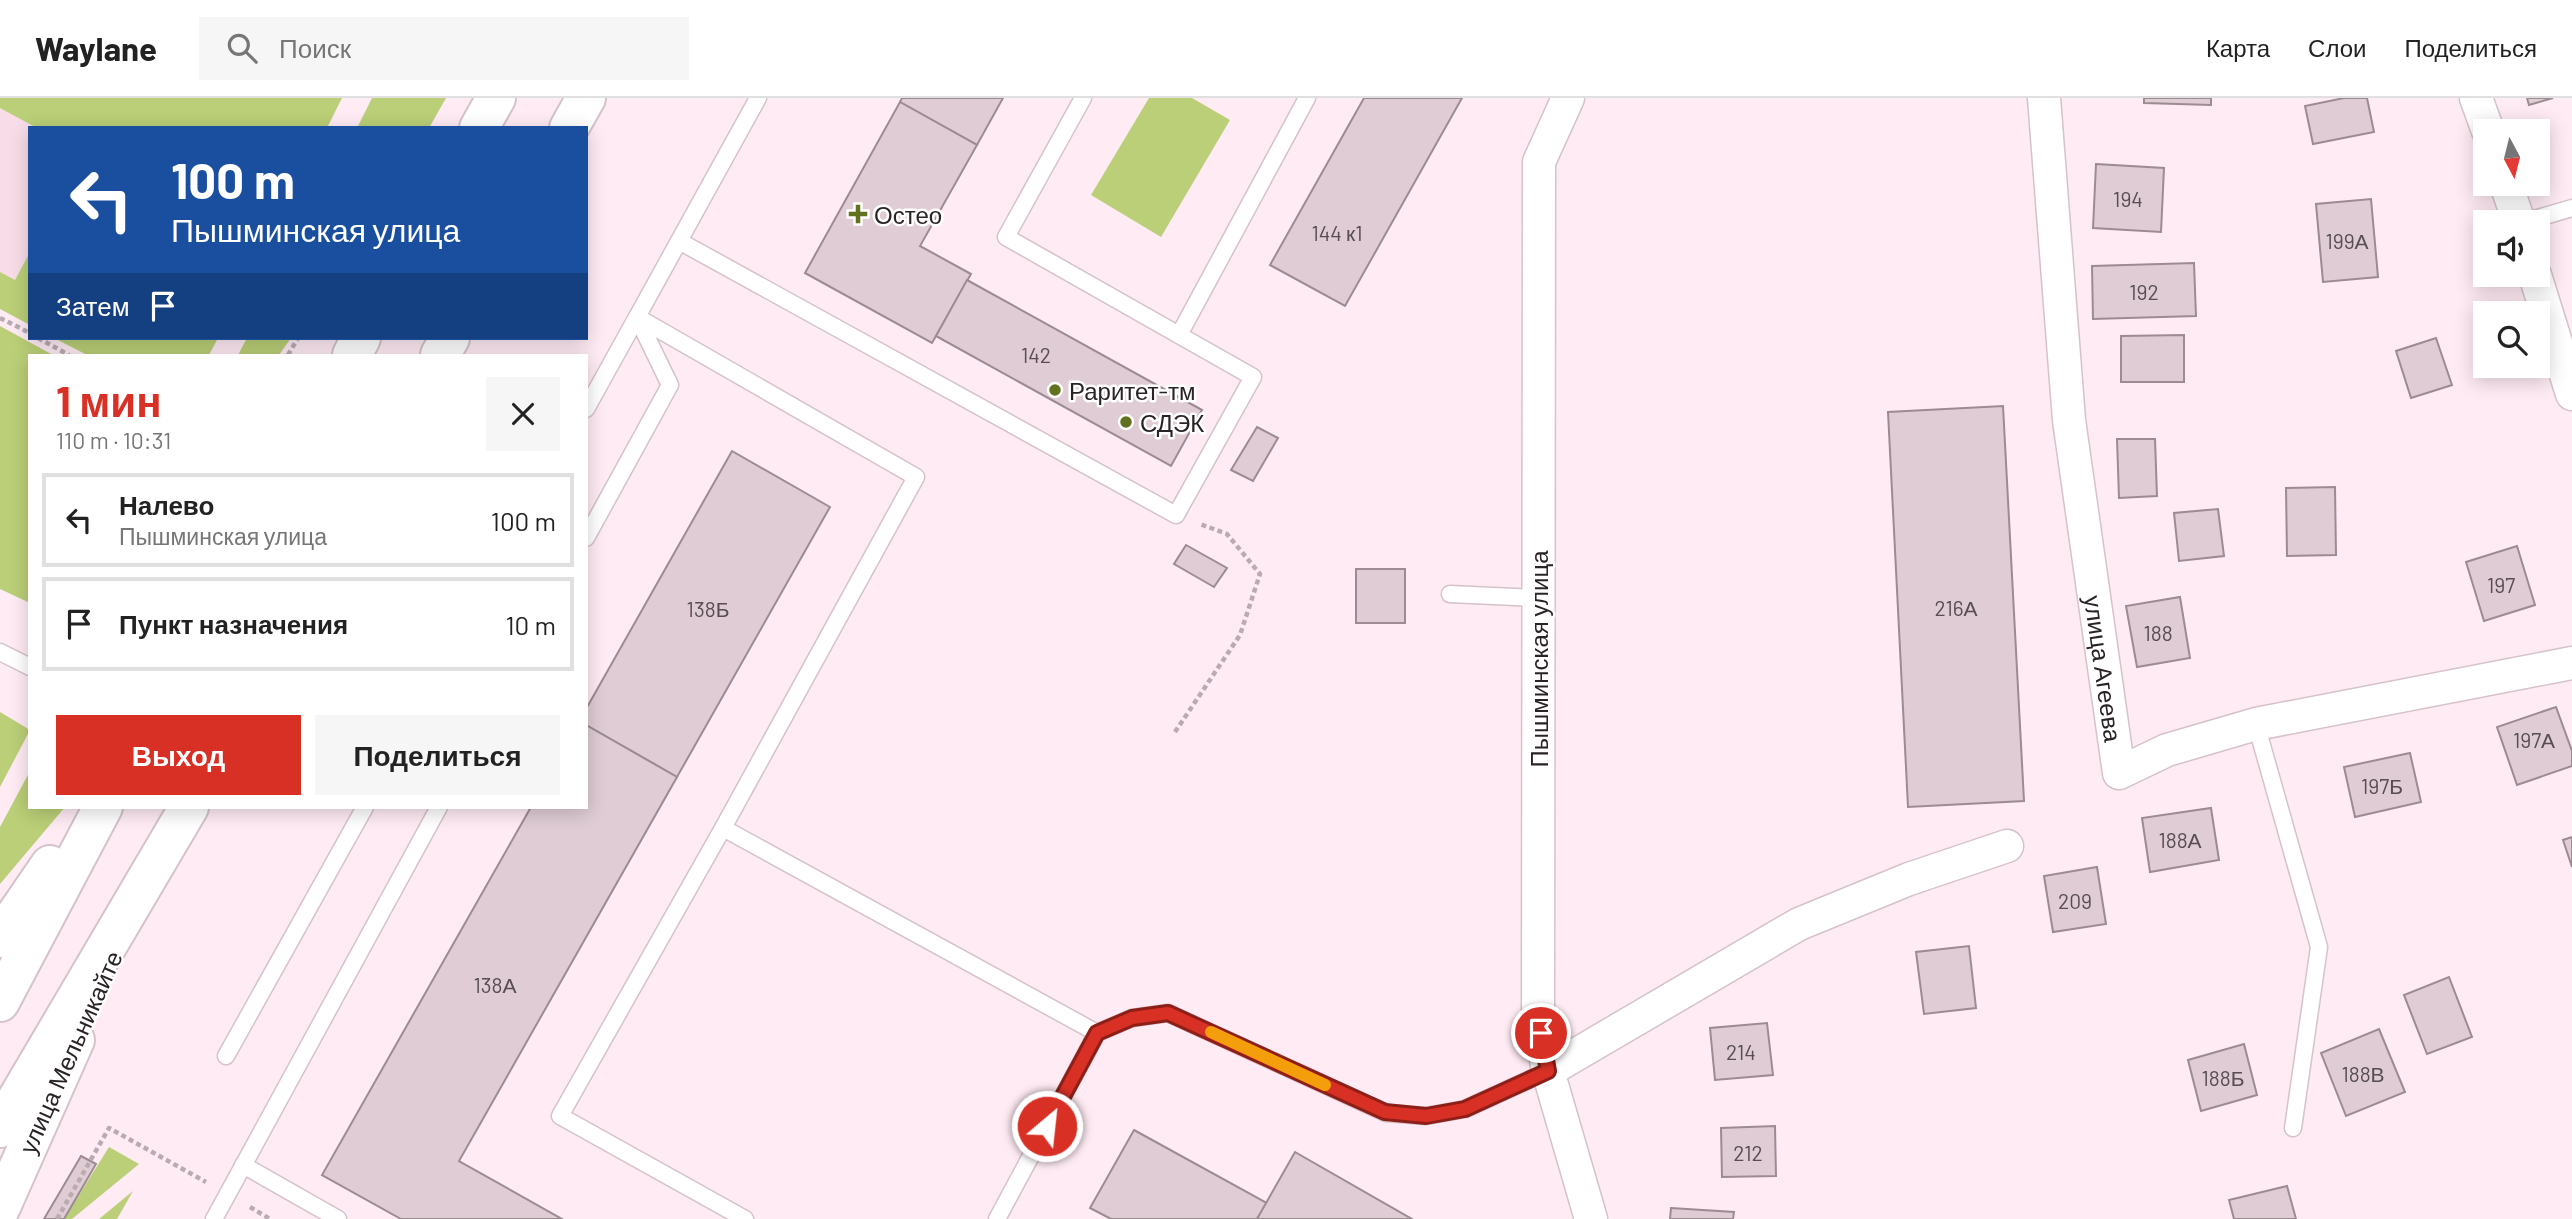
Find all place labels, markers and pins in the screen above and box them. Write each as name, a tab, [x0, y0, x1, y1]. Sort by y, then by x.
place label: Остео	[874, 200, 942, 229]
marker: Остео	[848, 204, 868, 224]
place label: Раритет-тм	[1069, 376, 1196, 405]
marker: Раритет-тм	[1047, 382, 1063, 398]
place label: СДЭК	[1140, 408, 1204, 437]
marker: СДЭК	[1118, 414, 1134, 430]
pin	[1511, 1003, 1571, 1063]

